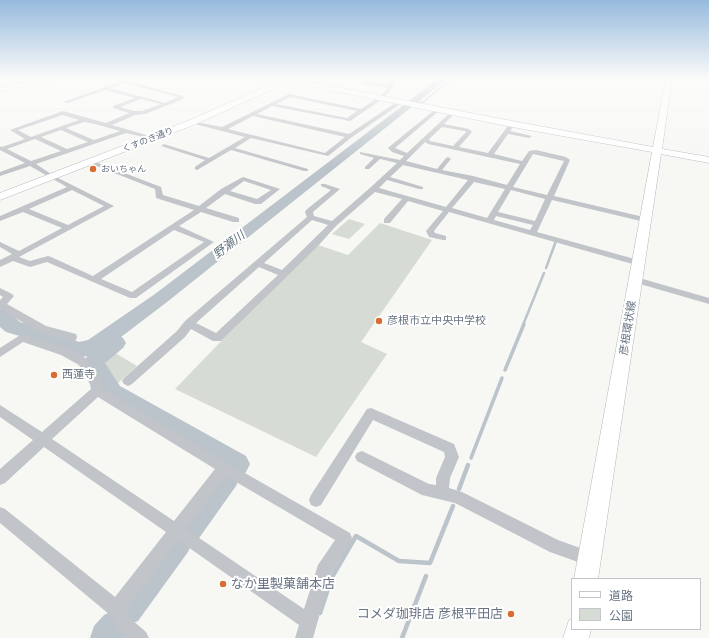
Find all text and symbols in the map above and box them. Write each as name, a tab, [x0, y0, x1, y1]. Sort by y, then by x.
street label: くすのき通り	[121, 125, 175, 155]
marker: おいちゃん	[88, 164, 98, 174]
place label: おいちゃん	[101, 164, 146, 174]
water label: 野瀬川	[210, 228, 248, 262]
street label: 彦根環状線	[617, 300, 639, 356]
place label: 彦根市立中央中学校	[387, 314, 486, 328]
marker: 彦根市立中央中学校	[374, 316, 384, 326]
place label: 西蓮寺	[62, 368, 95, 382]
marker: 西蓮寺	[49, 370, 59, 380]
place label: なか里製菓舗本店	[231, 576, 335, 592]
legend	[571, 578, 701, 630]
marker: なか里製菓舗本店	[218, 579, 228, 589]
text: 道路	[609, 589, 633, 603]
place label: コメダ珈琲店 彦根平田店	[357, 606, 503, 622]
marker: コメダ珈琲店 彦根平田店	[506, 609, 516, 619]
text: 公園	[609, 609, 633, 623]

